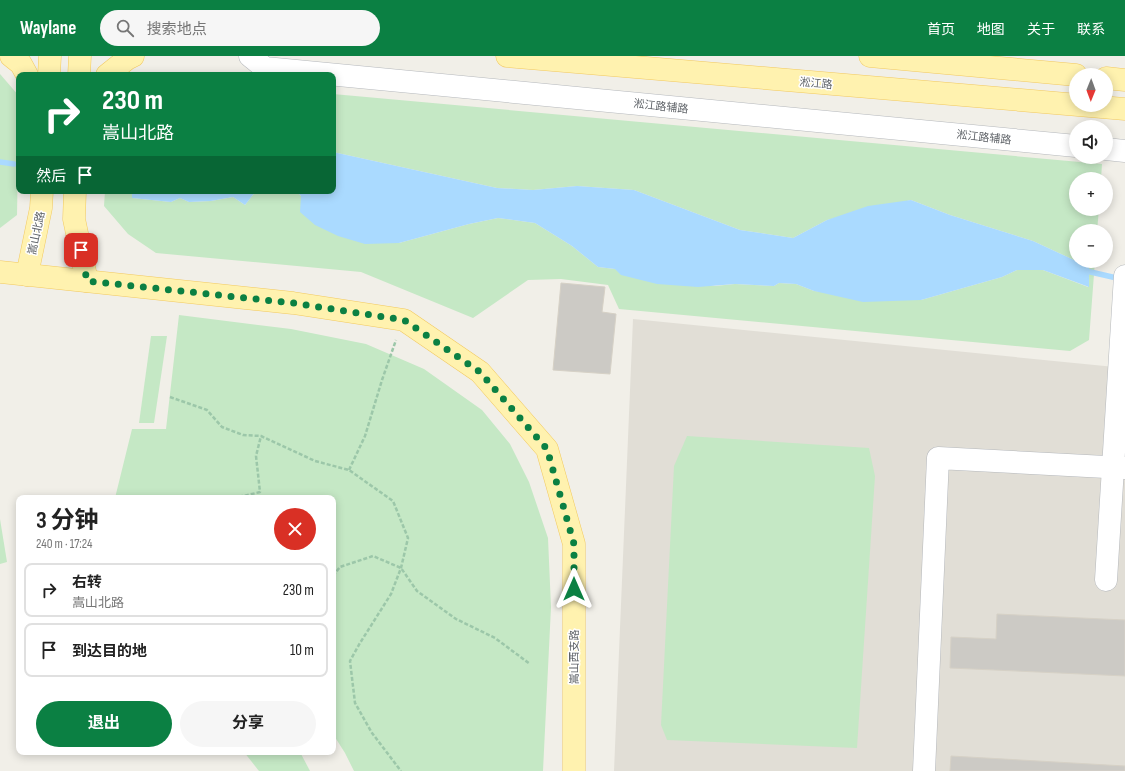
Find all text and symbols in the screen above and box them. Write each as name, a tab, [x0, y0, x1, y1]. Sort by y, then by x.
search box	[100, 10, 380, 46]
text: Waylane	[20, 17, 76, 40]
icon: search	[114, 17, 136, 39]
text: 搜索地点	[146, 20, 206, 39]
text: 首页	[927, 21, 955, 38]
text: 地图	[977, 21, 1005, 38]
text: 关于	[1027, 21, 1055, 38]
text: 联系	[1077, 21, 1105, 38]
north arrow	[1069, 68, 1113, 112]
map controls	[1069, 68, 1113, 268]
street label: 淞江路	[799, 76, 833, 91]
text: 230 m	[102, 84, 163, 117]
icon: right	[36, 88, 88, 140]
street label: 淞江路辅路	[633, 97, 689, 116]
button: sound	[1069, 120, 1113, 164]
text: 嵩山北路	[102, 123, 174, 144]
street label: 淞江路辅路	[956, 128, 1012, 147]
icon: arrive	[74, 164, 96, 186]
text: 然后	[36, 167, 66, 186]
button: +	[1069, 172, 1113, 216]
street label: 嵩山北路	[26, 210, 47, 256]
button: −	[1069, 224, 1113, 268]
pin	[64, 233, 98, 267]
icon: arrive	[70, 239, 92, 261]
text: 3 分钟	[36, 506, 99, 535]
button: close	[274, 508, 316, 550]
text: 240 m · 17:24	[36, 536, 92, 552]
position arrow	[553, 568, 595, 610]
text: 右转	[72, 573, 102, 592]
icon: right	[38, 579, 60, 601]
text: 230 m	[283, 581, 314, 600]
text: 嵩山北路	[72, 595, 124, 611]
street label: 嵩山西支路	[568, 630, 581, 685]
icon: arrive	[38, 639, 60, 661]
text: 10 m	[290, 641, 314, 660]
text: 到达目的地	[72, 642, 147, 661]
button: 退出	[36, 701, 172, 747]
button: 分享	[180, 701, 316, 747]

